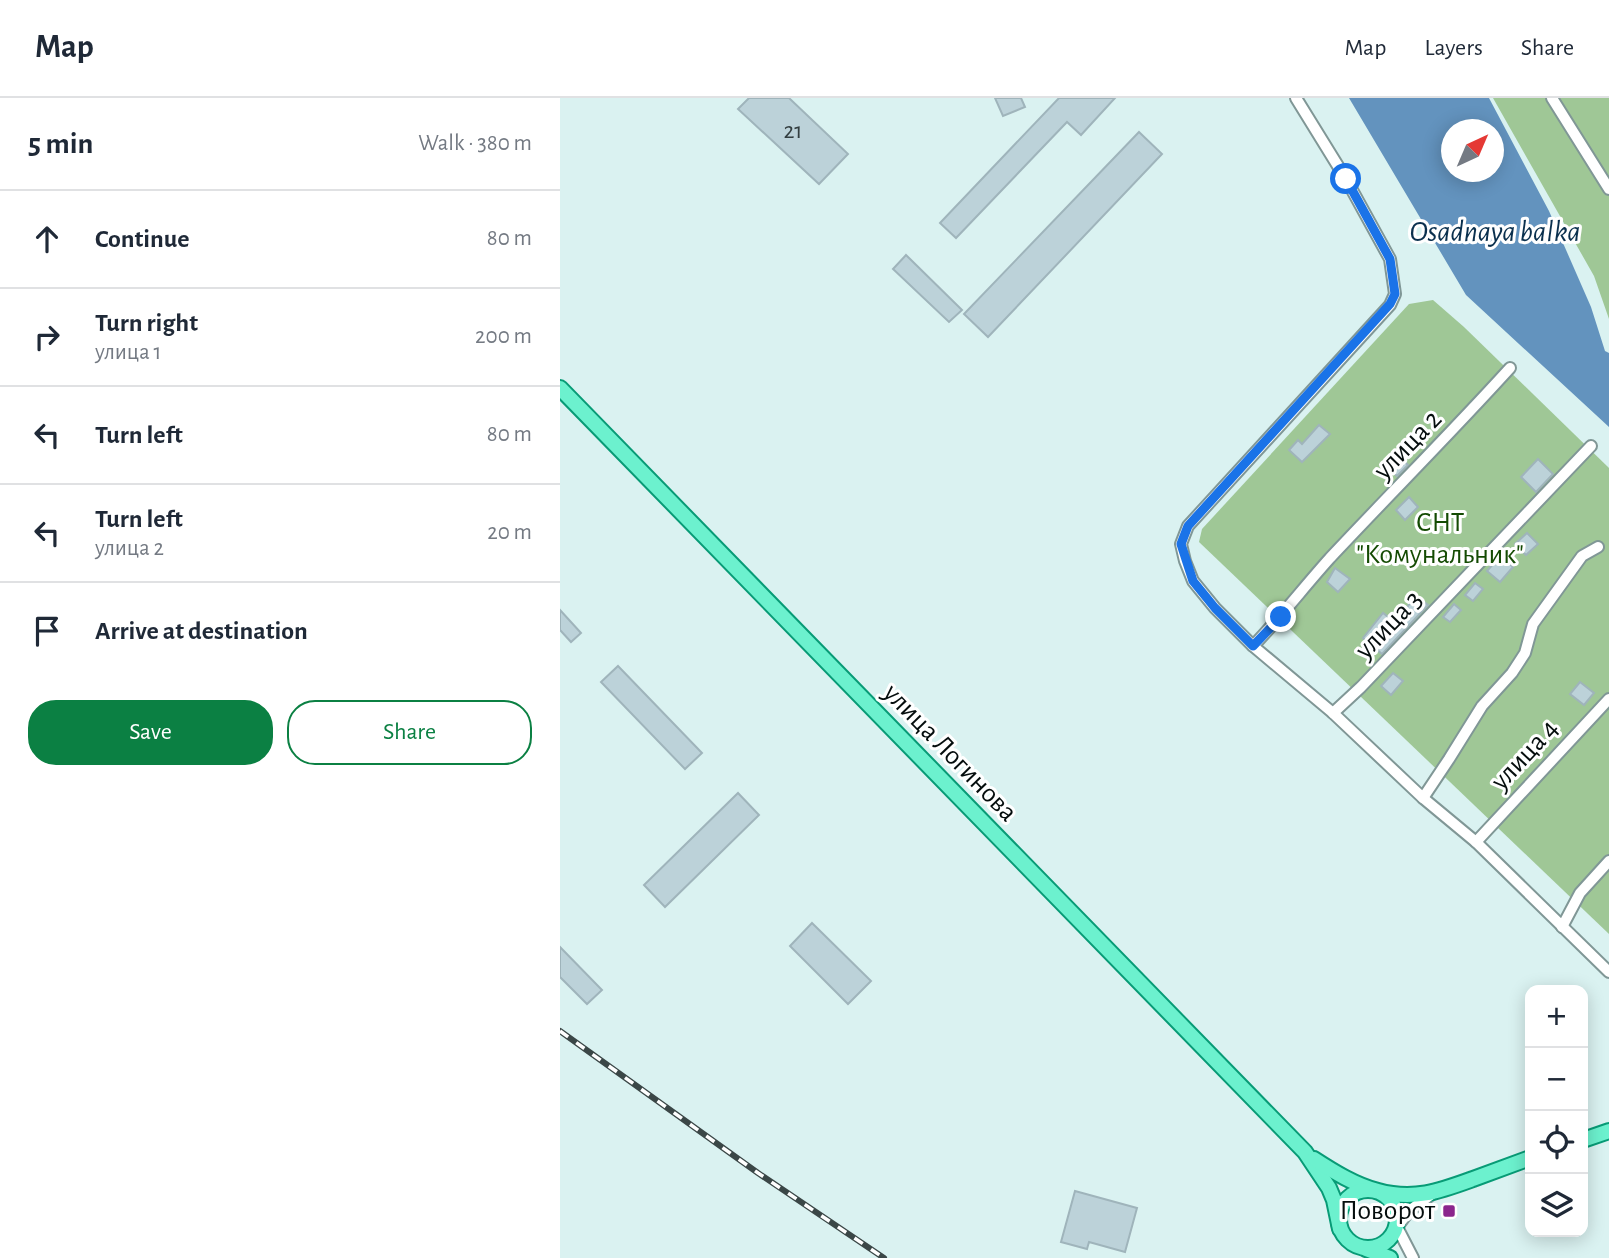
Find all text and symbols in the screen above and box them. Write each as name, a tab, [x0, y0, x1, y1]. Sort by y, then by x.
text: Map	[35, 31, 94, 64]
text: Map	[1344, 36, 1386, 60]
text: Layers	[1424, 36, 1483, 60]
text: Share	[1521, 36, 1574, 60]
house number: 21	[783, 119, 803, 143]
north arrow	[1441, 119, 1504, 182]
text: 5 min	[28, 129, 93, 159]
text: Walk · 380 m	[418, 132, 532, 155]
route start	[1330, 163, 1361, 194]
water label: Osadnaya balka	[1410, 217, 1580, 247]
icon: ahead	[28, 220, 66, 258]
text: Continue	[95, 226, 190, 252]
text: 80 m	[487, 227, 532, 250]
text: Turn right	[95, 310, 198, 336]
icon: right	[28, 318, 66, 356]
text: 200 m	[475, 325, 532, 348]
text: улица 1	[95, 341, 161, 364]
street label: улица 2	[1368, 405, 1447, 486]
icon: left	[28, 416, 66, 454]
text: Turn left	[95, 422, 183, 448]
text: 80 m	[487, 423, 532, 446]
text: Turn left	[95, 506, 183, 532]
park label: СНТ "Комунальник"	[1356, 509, 1524, 569]
icon: left	[28, 514, 66, 552]
text: 20 m	[487, 521, 532, 544]
text: улица 2	[95, 537, 164, 560]
street label: улица 3	[1349, 585, 1428, 665]
route end	[1265, 601, 1296, 632]
icon: arrive	[28, 612, 66, 650]
text: Arrive at destination	[95, 618, 308, 644]
street label: улица Логинова	[877, 678, 1022, 827]
button: Save	[28, 700, 273, 765]
button: Share	[287, 700, 532, 765]
street label: улица 4	[1485, 714, 1564, 796]
map controls	[1525, 985, 1588, 1237]
button: +	[1525, 985, 1588, 1048]
button: −	[1525, 1048, 1588, 1111]
button: locate	[1525, 1111, 1588, 1174]
button: layers	[1525, 1174, 1588, 1237]
place label: Поворот	[1340, 1197, 1436, 1225]
marker: Поворот	[1441, 1203, 1457, 1219]

